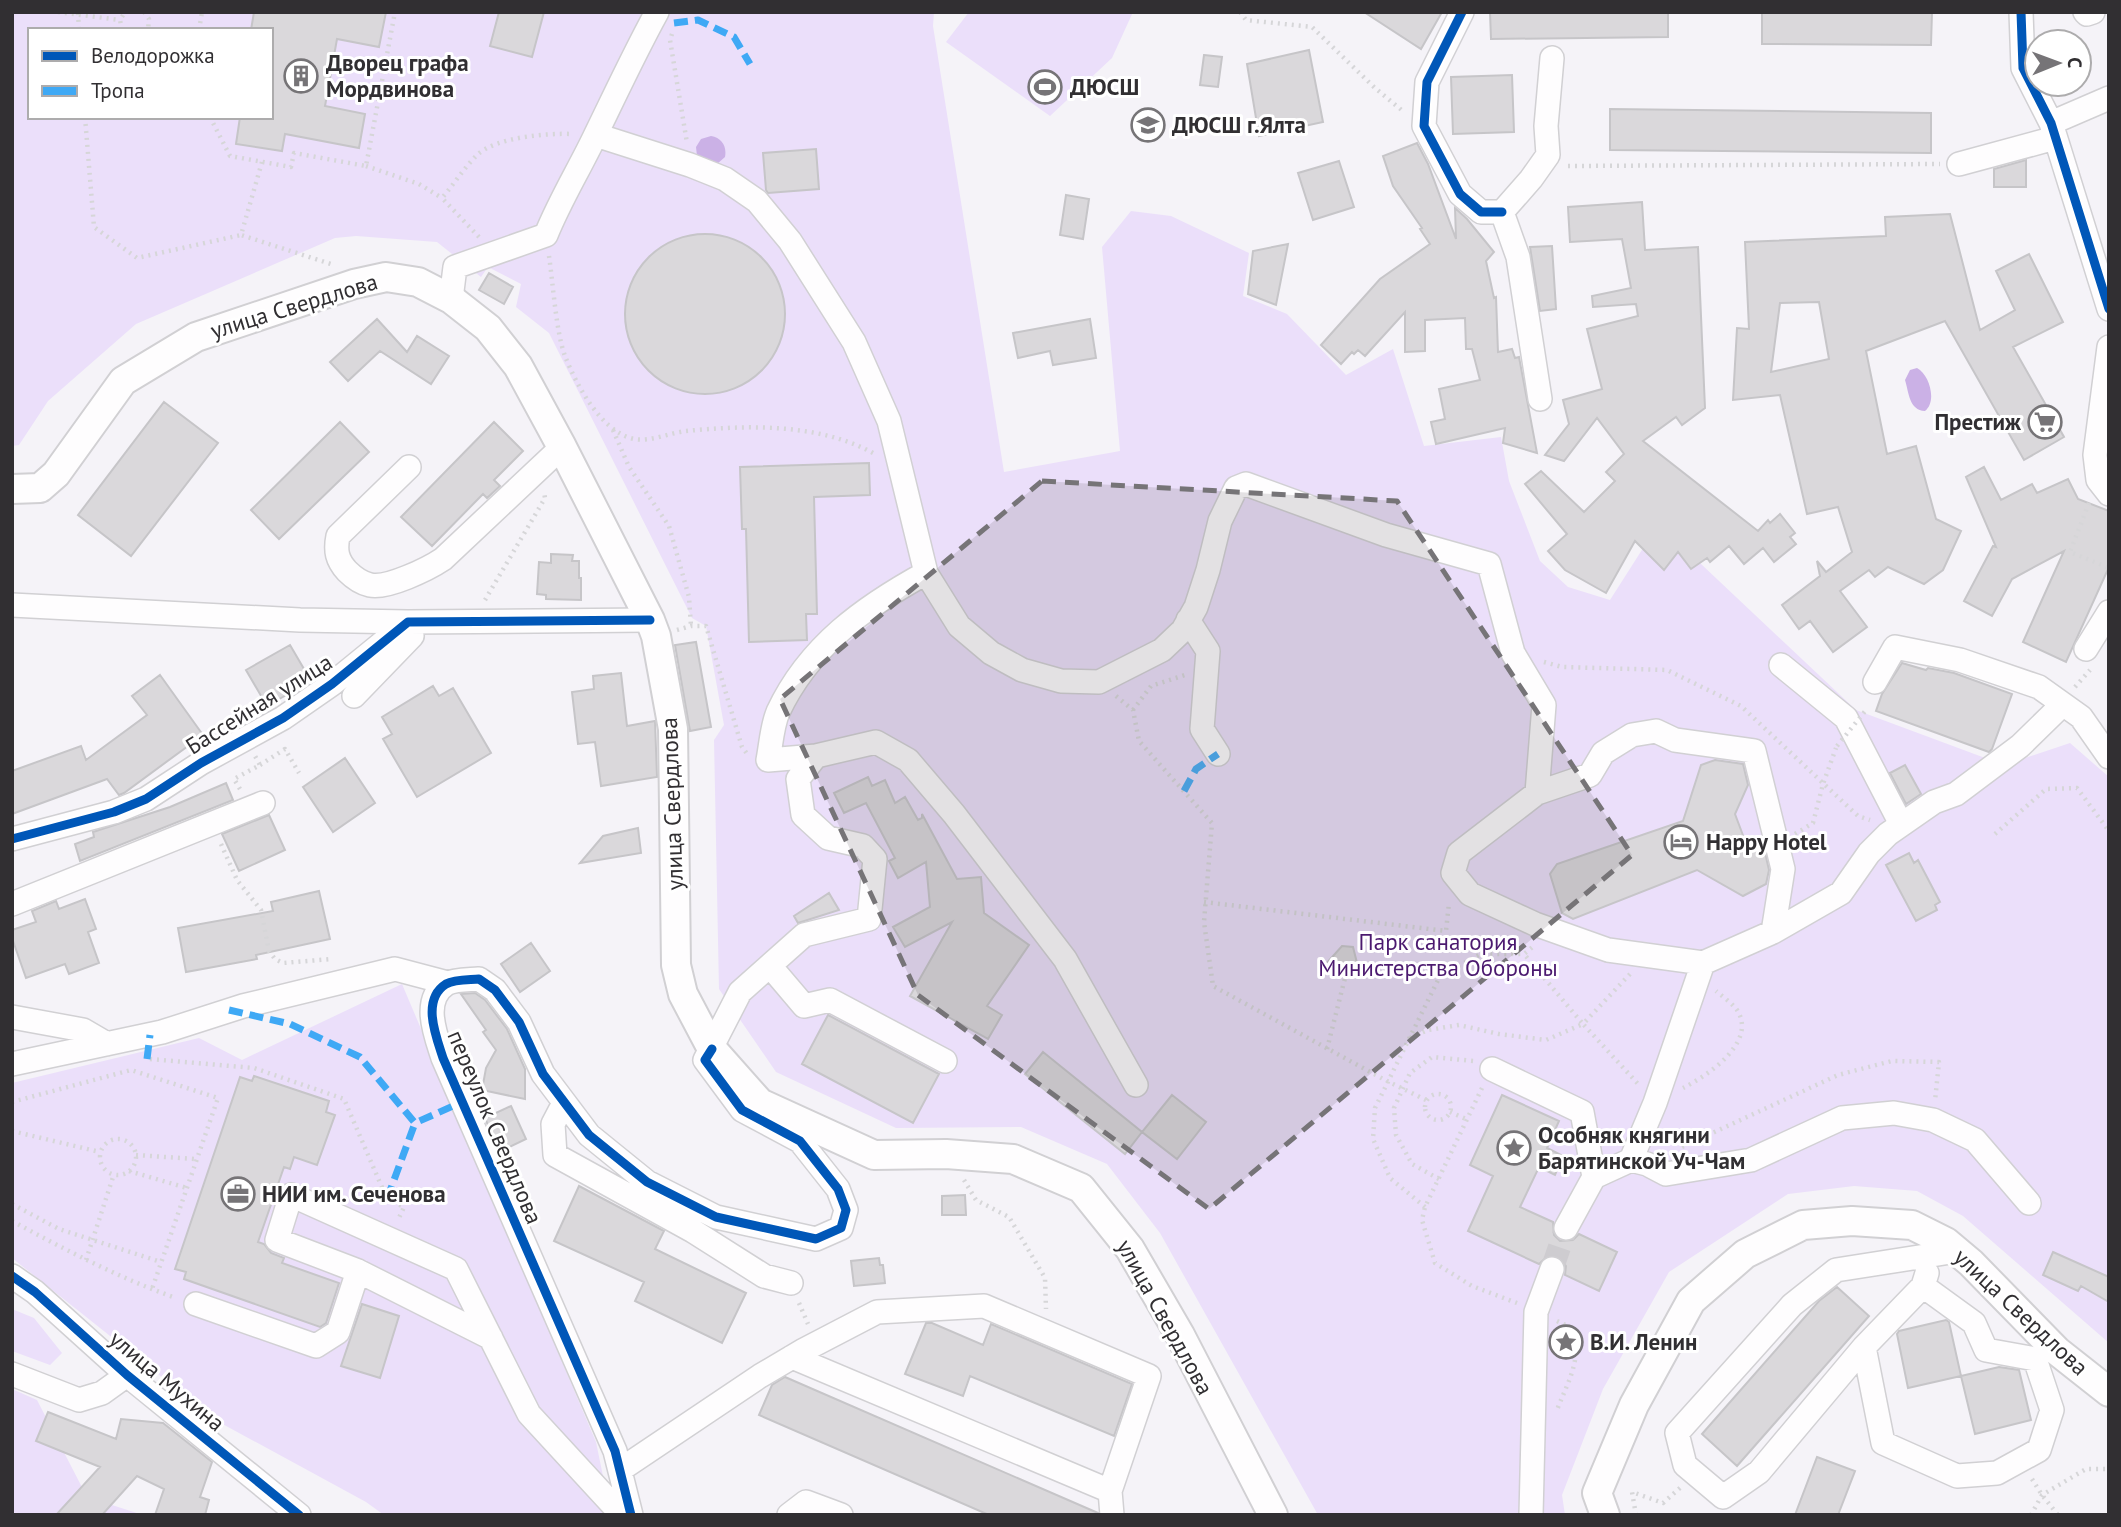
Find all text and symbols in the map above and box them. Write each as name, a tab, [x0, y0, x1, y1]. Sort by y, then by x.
legend	[28, 28, 273, 119]
north arrow	[2023, 28, 2093, 98]
text: Велодорожка	[91, 42, 215, 69]
place label: Дворец графа Мордвинова	[326, 48, 469, 103]
building icon: Дворец графа Мордвинова	[282, 57, 320, 95]
text: С	[2063, 57, 2087, 69]
sports icon: ДЮСШ	[1026, 68, 1064, 106]
place label: ДЮСШ	[1070, 72, 1139, 101]
text: Тропа	[91, 77, 145, 104]
school or university icon: ДЮСШ г.Ялта	[1129, 106, 1167, 144]
place label: ДЮСШ г.Ялта	[1172, 110, 1306, 139]
street label: улица Свердлова	[207, 266, 381, 345]
supermarket icon: Престиж	[2026, 403, 2064, 441]
place label: Престиж	[1934, 407, 2022, 436]
street label: Бассейная улица	[180, 647, 337, 760]
street label: улица Свердлова	[654, 717, 689, 891]
hotel icon: Happy Hotel	[1662, 823, 1700, 861]
place label: Happy Hotel	[1706, 827, 1827, 856]
park label: Парк санатория Министерства Обороны	[1318, 927, 1558, 982]
street label: переулок Свердлова	[442, 1026, 549, 1228]
place label: Особняк княгини Барятинской Уч-Чам	[1538, 1120, 1745, 1175]
place icon: Особняк княгини Барятинской Уч-Чам	[1495, 1129, 1533, 1167]
office icon: НИИ им. Сеченова	[219, 1175, 257, 1213]
place label: НИИ им. Сеченова	[262, 1179, 446, 1208]
street label: улица Свердлова	[1111, 1234, 1220, 1400]
street label: улица Свердлова	[1948, 1242, 2095, 1381]
place icon: В.И. Ленин	[1547, 1323, 1585, 1361]
street label: улица Мухина	[104, 1324, 231, 1437]
place label: В.И. Ленин	[1590, 1327, 1697, 1356]

